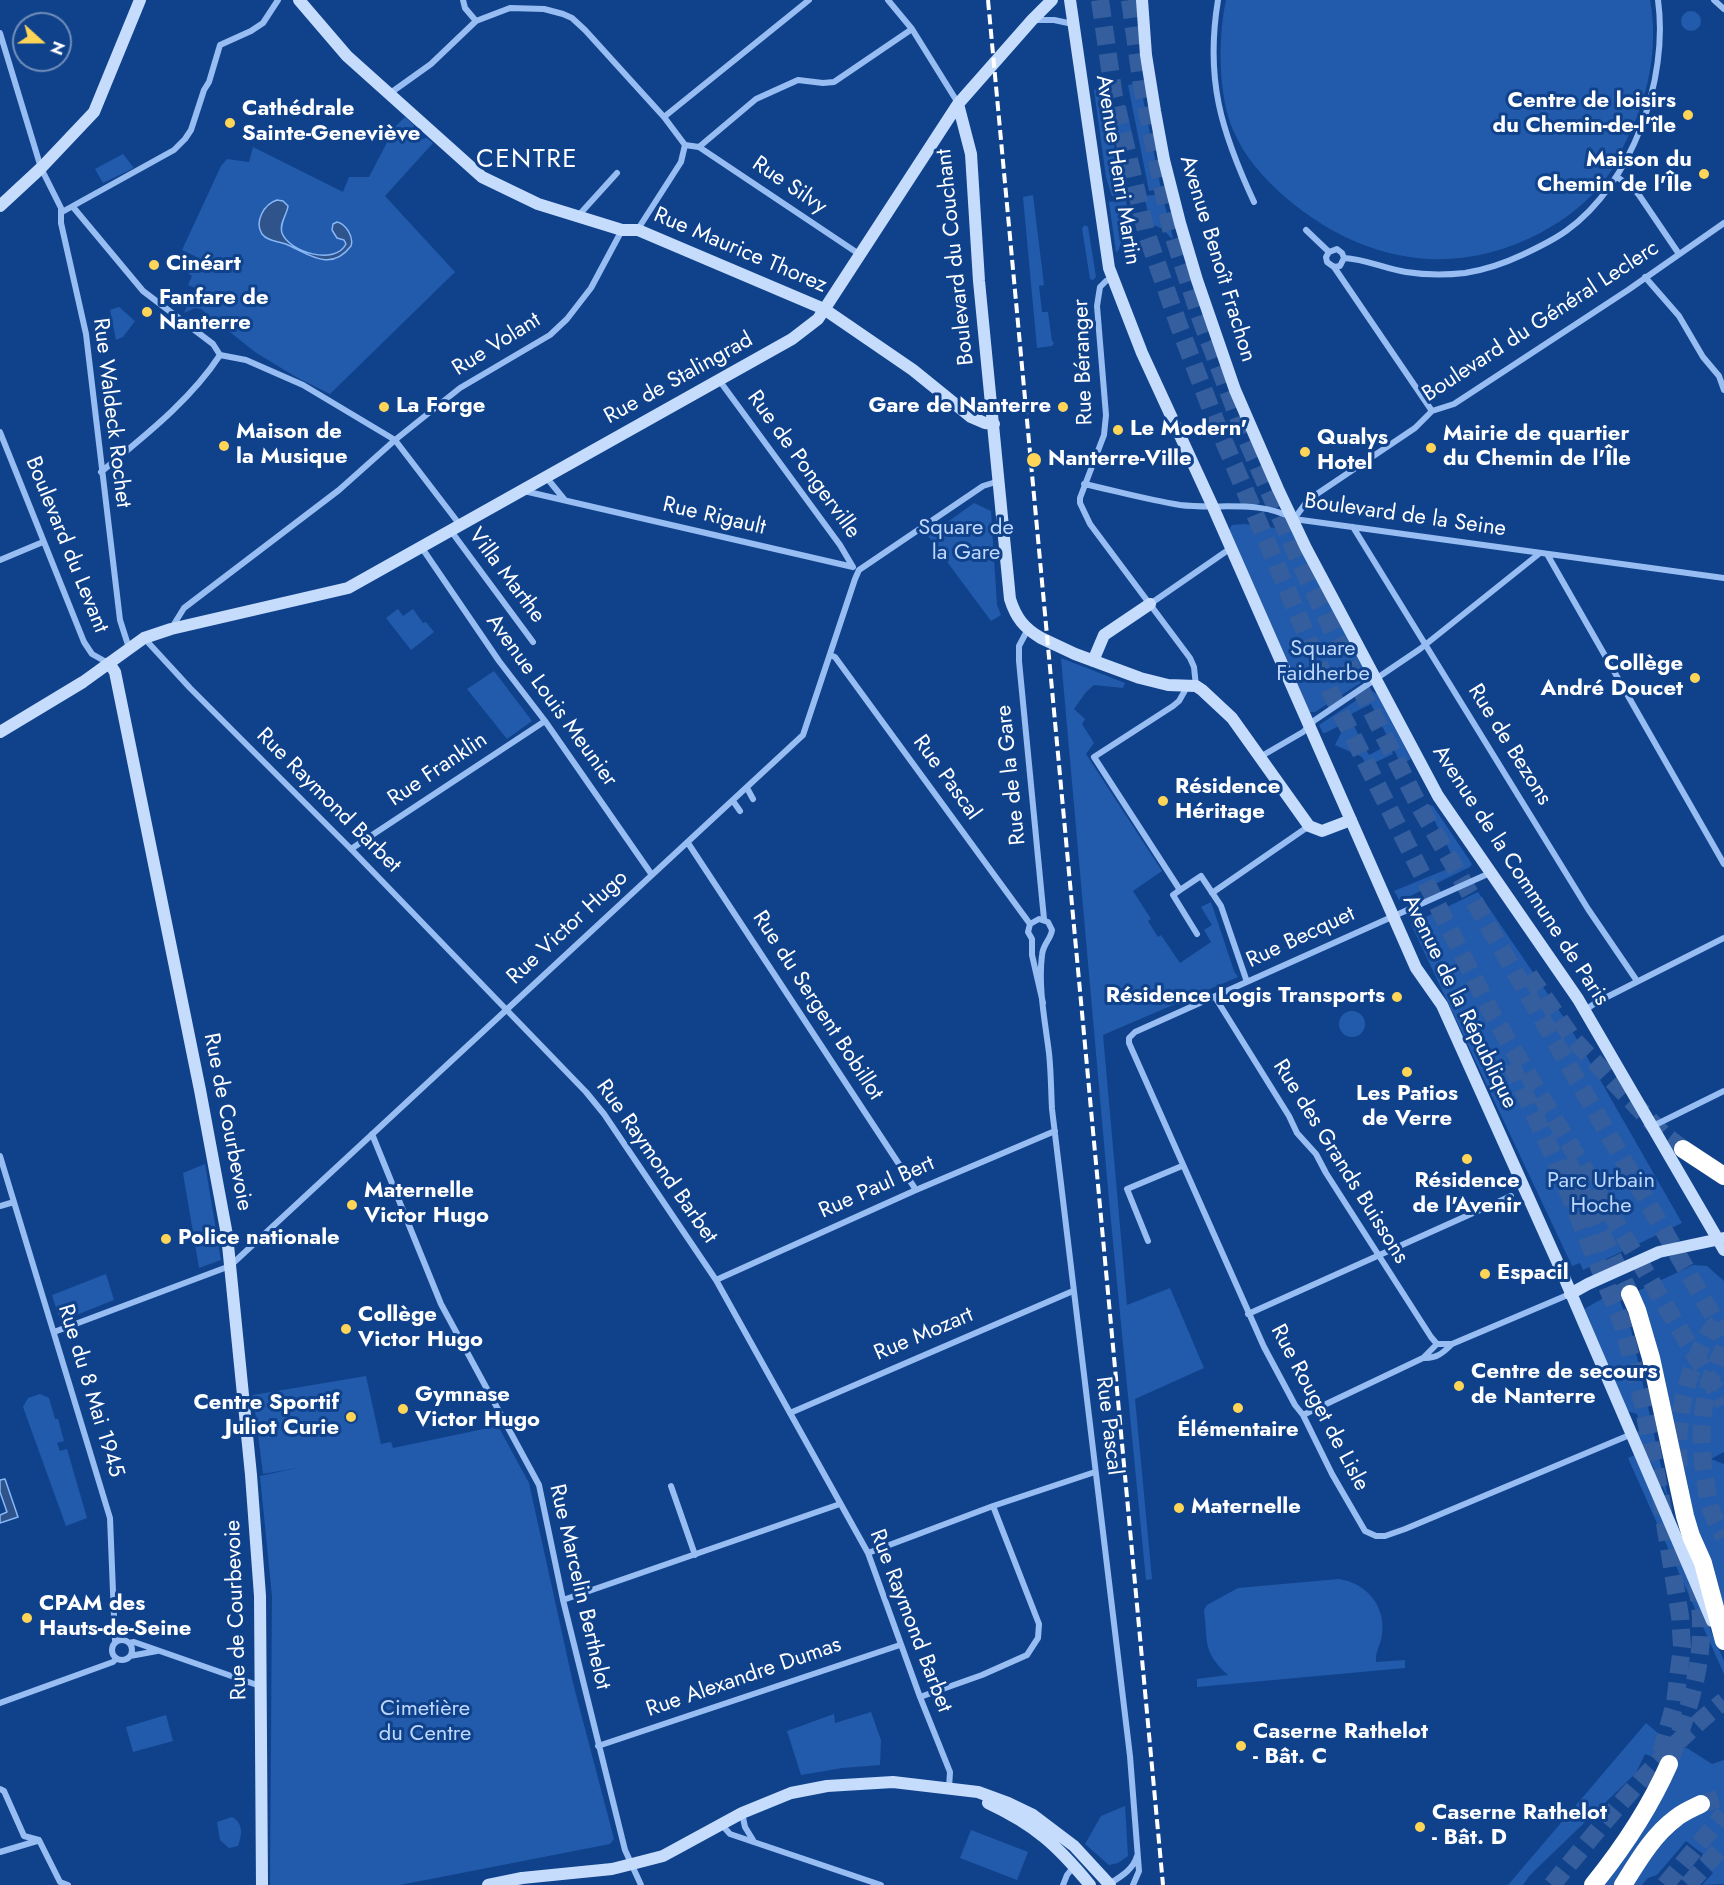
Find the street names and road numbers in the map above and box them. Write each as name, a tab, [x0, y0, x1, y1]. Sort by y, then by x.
street label: Avenue Henri Martin	[1089, 73, 1145, 267]
street label: Boulevard du Couchant	[931, 147, 981, 367]
street label: Rue Silvy	[747, 151, 831, 221]
street label: Avenue Benoît Frachon	[1173, 153, 1261, 365]
street label: Rue Maurice Thorez	[649, 203, 831, 299]
street label: Boulevard du Général Leclerc	[1418, 236, 1664, 408]
street label: Rue Béranger	[1069, 298, 1099, 426]
street label: Rue Volant	[448, 308, 546, 382]
street label: Rue Waldeck Rochet	[86, 317, 136, 509]
street label: Rue de Stalingrad	[600, 327, 758, 431]
street label: Rue de Pongerville	[741, 386, 865, 544]
street label: Boulevard du Levant	[19, 453, 113, 637]
street label: Boulevard de la Seine	[1302, 489, 1508, 543]
street label: Rue Rigault	[660, 492, 768, 542]
street label: Villa Marthe	[462, 523, 550, 629]
street label: Avenue Louis Meunier	[480, 610, 622, 792]
street label: Rue de Bezons	[1461, 680, 1557, 810]
street label: Rue de la Gare	[992, 704, 1032, 846]
street label: Rue Raymond Barbet	[250, 723, 406, 879]
street label: Rue Franklin	[383, 727, 493, 813]
street label: Rue Pascal	[906, 730, 986, 826]
street label: Avenue de la Commune de Paris	[1426, 741, 1614, 1011]
street label: Rue Victor Hugo	[502, 865, 634, 991]
street label: Avenue de la République	[1396, 891, 1522, 1113]
street label: Rue Becquet	[1243, 901, 1359, 975]
street label: Rue du Sergent Bobillot	[746, 906, 888, 1106]
street label: Rue de Courbevoie	[197, 1031, 257, 1213]
street label: Rue des Grands Buissons	[1266, 1055, 1414, 1269]
street label: Rue Raymond Barbet	[590, 1075, 722, 1249]
street label: Rue Paul Bert	[815, 1151, 939, 1225]
street label: Rue du 8 Mai 1945	[51, 1301, 129, 1481]
street label: Rue Mozart	[871, 1302, 977, 1368]
street label: Rue Rouget de Lisle	[1264, 1320, 1374, 1496]
street label: Rue Pascal	[1089, 1375, 1127, 1477]
street label: Rue Marcelin Berthelot	[543, 1482, 615, 1692]
street label: Rue de Courbevoie	[221, 1519, 253, 1701]
street label: Rue Raymond Barbet	[863, 1526, 957, 1716]
street label: Rue Alexandre Dumas	[643, 1632, 845, 1724]

